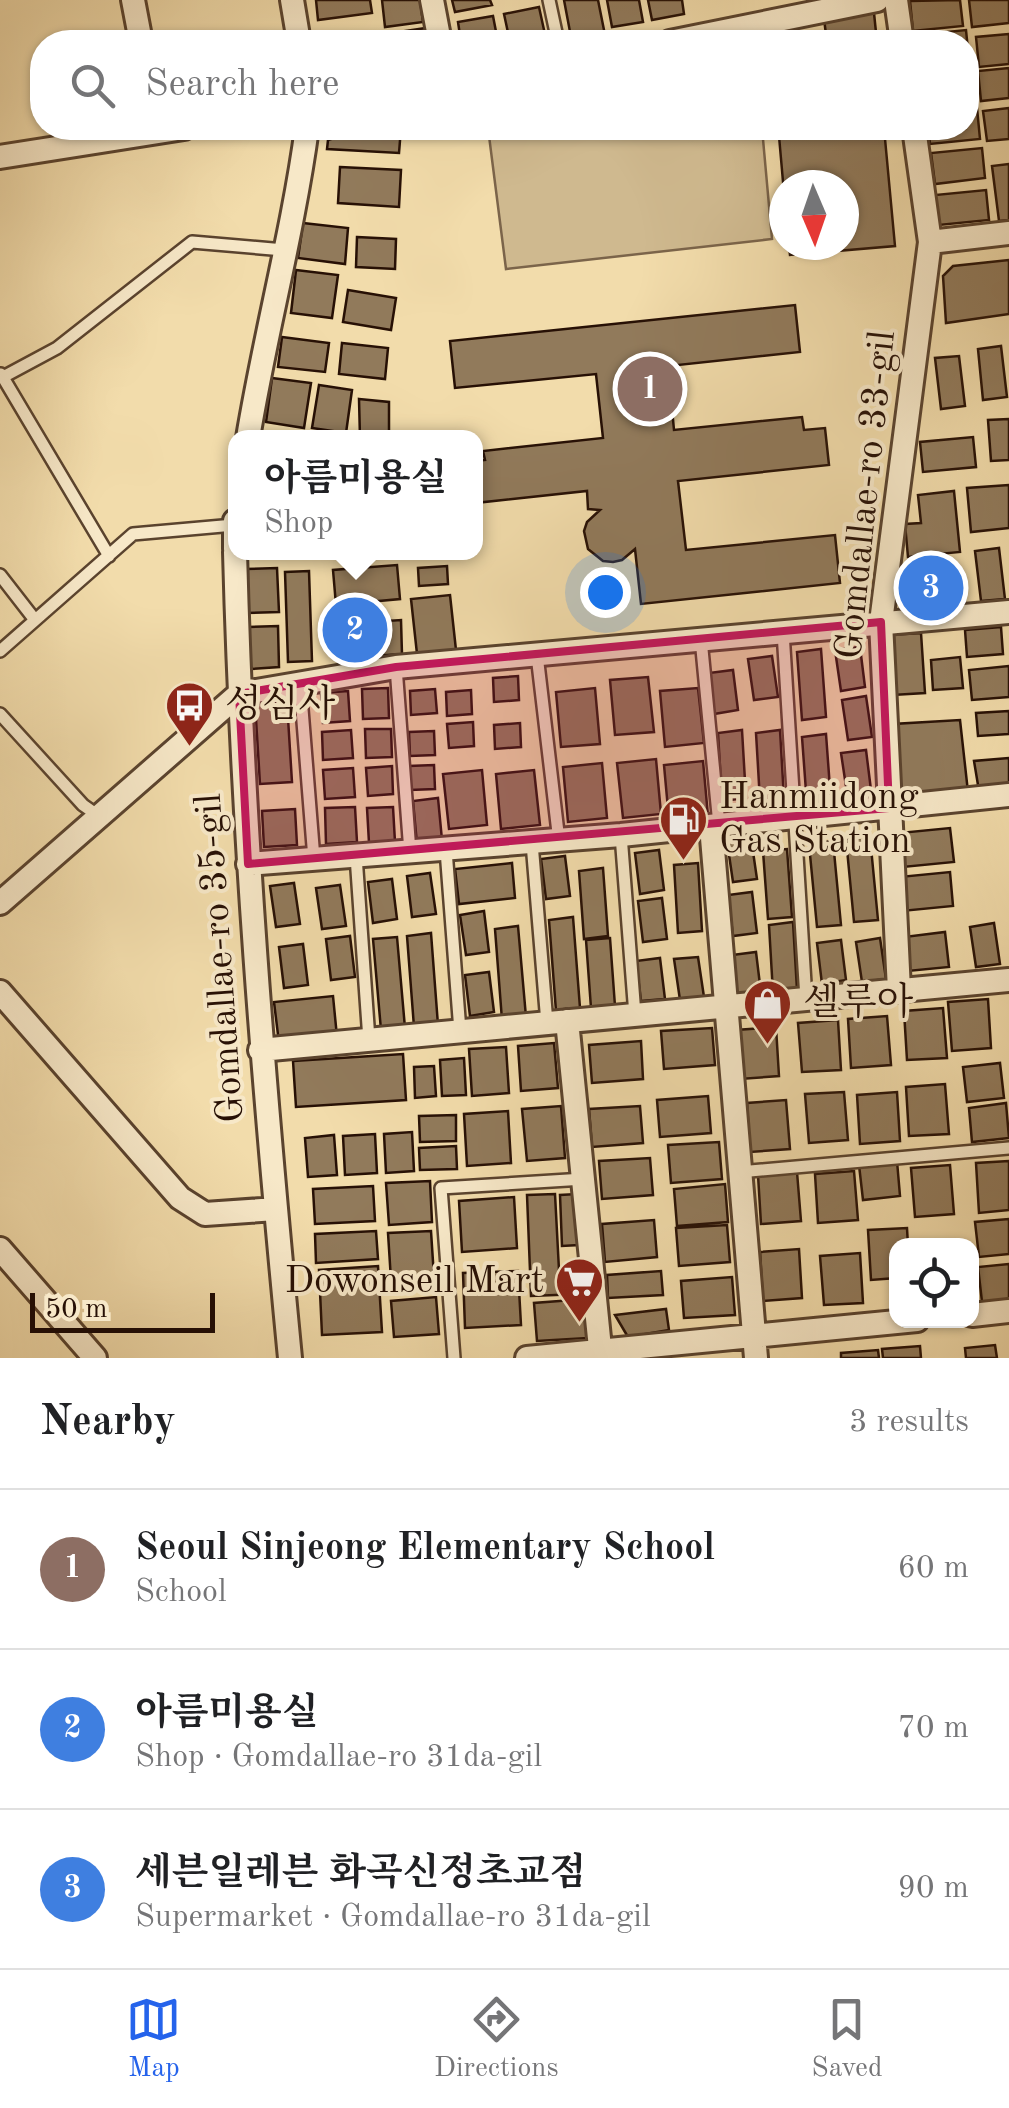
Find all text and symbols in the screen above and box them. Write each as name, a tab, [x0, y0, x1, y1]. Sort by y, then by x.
search box	[30, 30, 979, 140]
icon: search	[65, 58, 120, 113]
text: Search here	[145, 66, 340, 104]
north arrow	[769, 170, 859, 260]
street label: Gomdallae-ro 33-gil	[831, 329, 903, 661]
pin: 1	[618, 352, 682, 426]
popup	[228, 430, 483, 560]
text: 아름미용실	[264, 461, 447, 499]
text: Shop	[264, 508, 333, 540]
pin: 3	[898, 550, 964, 626]
your location	[580, 567, 631, 618]
pin: 2	[322, 592, 388, 668]
bus stop icon: 성심사	[164, 680, 216, 748]
place label: 성심사	[225, 683, 335, 725]
place label: Hanmiidong Gas Station	[719, 779, 919, 861]
street label: Gomdallae-ro 35-gil	[191, 792, 251, 1124]
fuel station icon: Hanmiidong Gas Station	[658, 794, 710, 862]
shop icon: 셀루아	[742, 978, 794, 1046]
place label: 셀루아	[803, 981, 913, 1023]
map controls	[889, 1238, 979, 1328]
button: locate	[889, 1238, 979, 1328]
supermarket icon: Dowonseil Mart	[553, 1256, 605, 1324]
place label: Dowonseil Mart	[284, 1263, 544, 1301]
scale bar	[30, 1288, 215, 1332]
text: 50 m	[45, 1296, 108, 1324]
text: Nearby	[40, 1402, 176, 1444]
text: 3 results	[849, 1407, 969, 1439]
text: Seoul Sinjeong Elementary School	[135, 1530, 715, 1568]
text: 1	[63, 1553, 82, 1585]
text: 60 m	[898, 1553, 969, 1585]
text: School	[135, 1577, 227, 1609]
text: 아름미용실	[135, 1695, 319, 1733]
text: 2	[63, 1713, 82, 1745]
text: 70 m	[898, 1713, 969, 1745]
text: Shop · Gomdallae-ro 31da-gil	[135, 1742, 542, 1774]
text: 세븐일레븐 화곡신정초교점	[135, 1855, 586, 1893]
text: 3	[63, 1873, 82, 1905]
text: 90 m	[898, 1873, 969, 1905]
text: Supermarket · Gomdallae-ro 31da-gil	[135, 1902, 651, 1934]
tab: Map	[126, 1992, 181, 2087]
tab: Directions	[434, 1992, 559, 2087]
tab: Saved	[811, 1992, 883, 2087]

